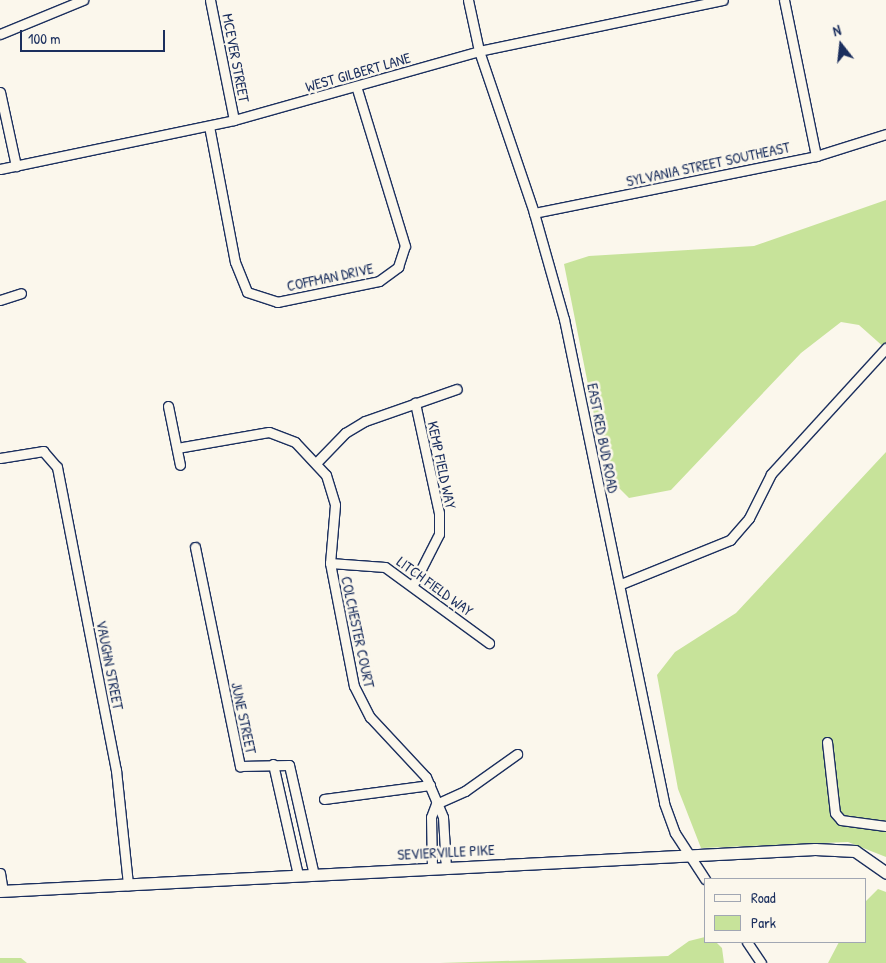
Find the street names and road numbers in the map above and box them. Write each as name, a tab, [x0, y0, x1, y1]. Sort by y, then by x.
street label: MCEVER STREET	[219, 12, 253, 104]
street label: WEST GILBERT LANE	[303, 48, 413, 96]
street label: SYLVANIA STREET SOUTHEAST	[624, 138, 792, 190]
street label: COFFMAN DRIVE	[285, 259, 375, 295]
street label: EAST RED BUD ROAD	[584, 382, 622, 494]
street label: KEMP FIELD WAY	[424, 420, 460, 510]
street label: LITCH FIELD WAY	[393, 552, 477, 620]
street label: COLCHESTER COURT	[337, 575, 379, 689]
street label: VAUGHN STREET	[93, 619, 127, 711]
street label: JUNE STREET	[228, 680, 260, 756]
street label: SEVIERVILLE PIKE	[397, 840, 495, 864]

